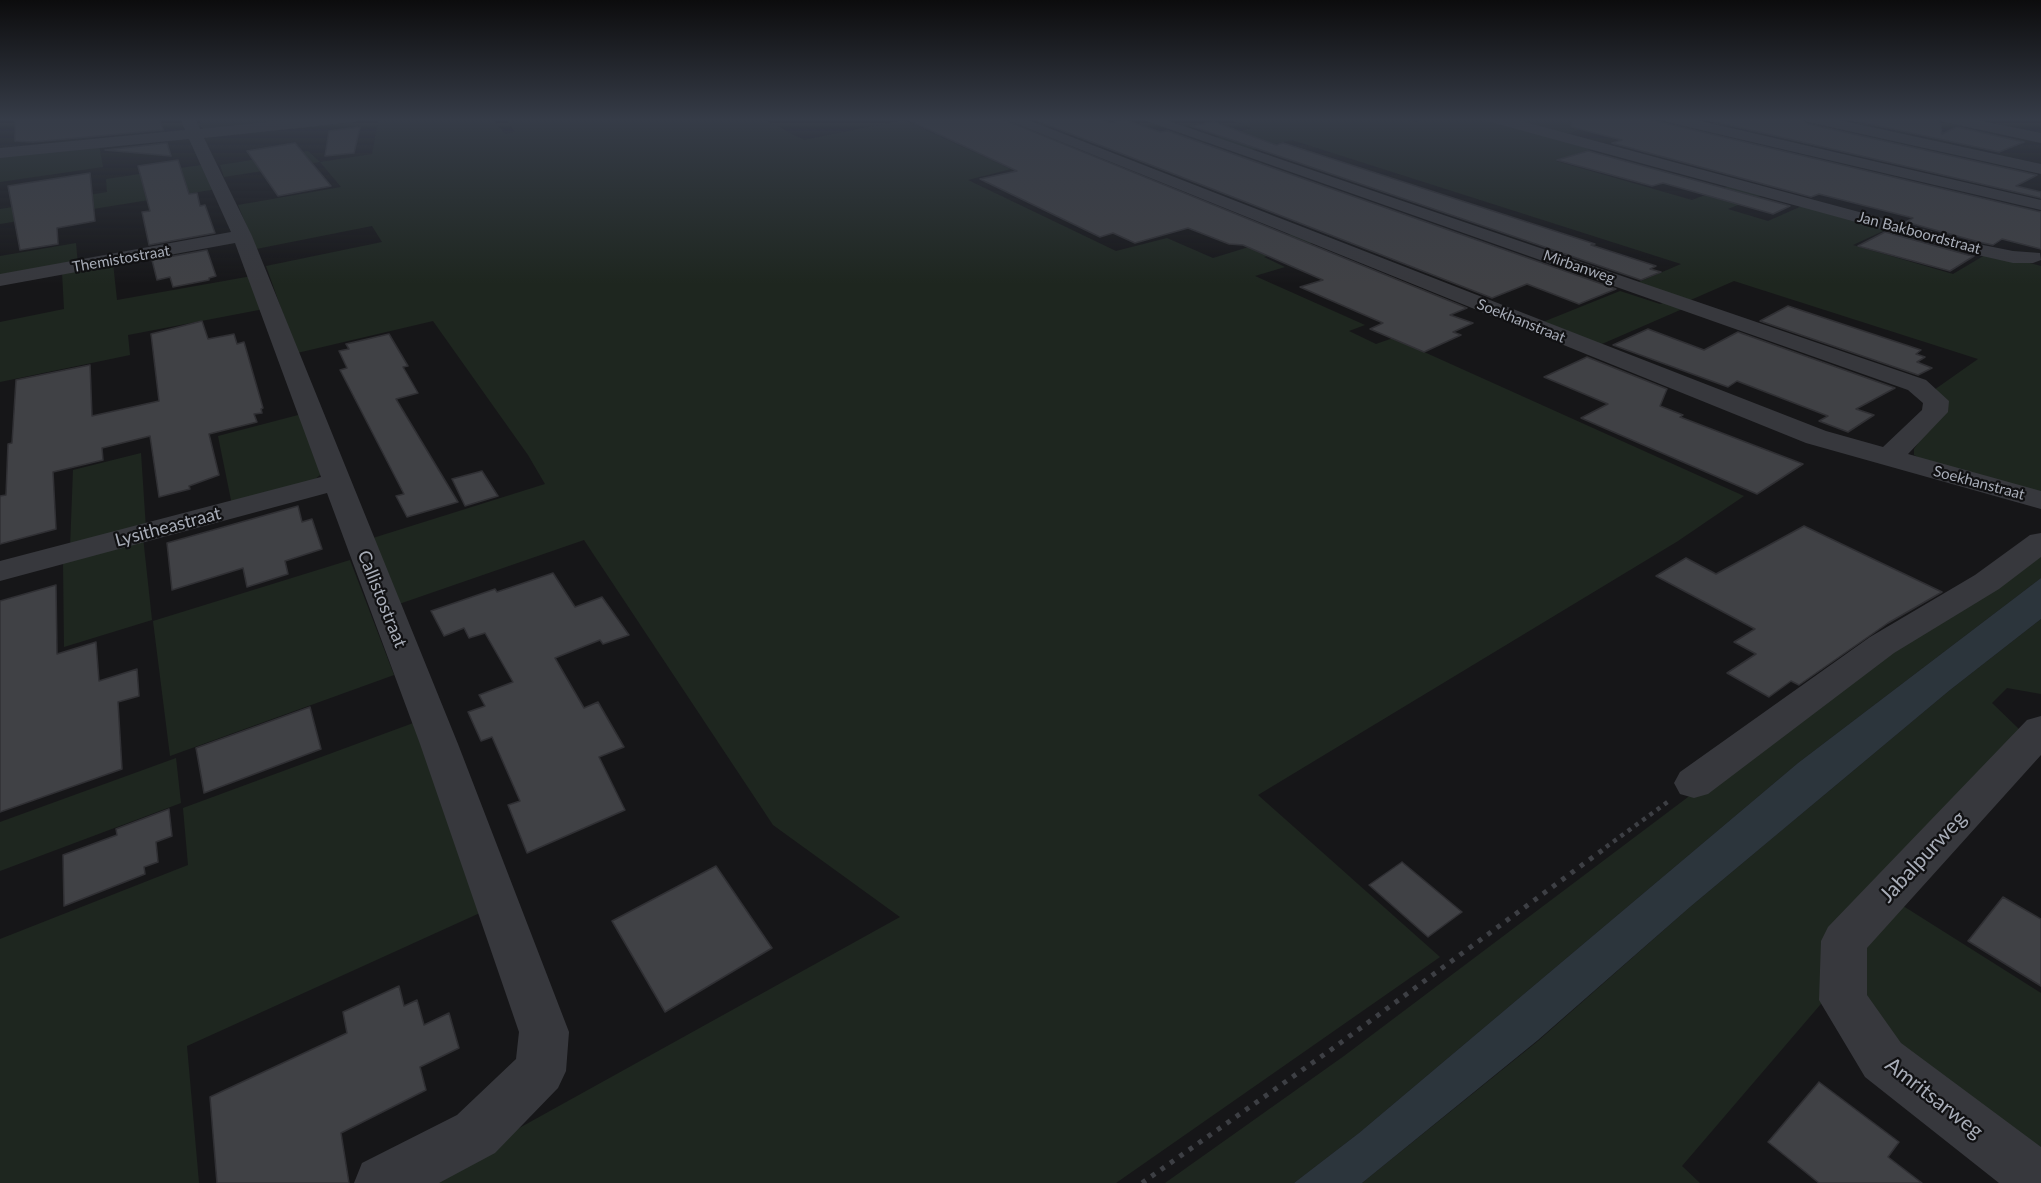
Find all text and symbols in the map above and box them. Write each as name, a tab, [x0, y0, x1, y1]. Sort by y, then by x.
street label: Jan Bakboordstraat	[1855, 208, 1983, 258]
street label: Themistostraat	[71, 242, 171, 276]
street label: Mirbanweg	[1541, 246, 1617, 288]
street label: Soekhanstraat	[1474, 295, 1568, 347]
street label: Soekhanstraat	[1931, 462, 2027, 504]
street label: Lysitheastraat	[113, 503, 223, 551]
street label: Callistostraat	[353, 547, 411, 651]
street label: Jabalpurweg	[1874, 806, 1972, 908]
street label: Amritsarweg	[1880, 1052, 1988, 1144]

